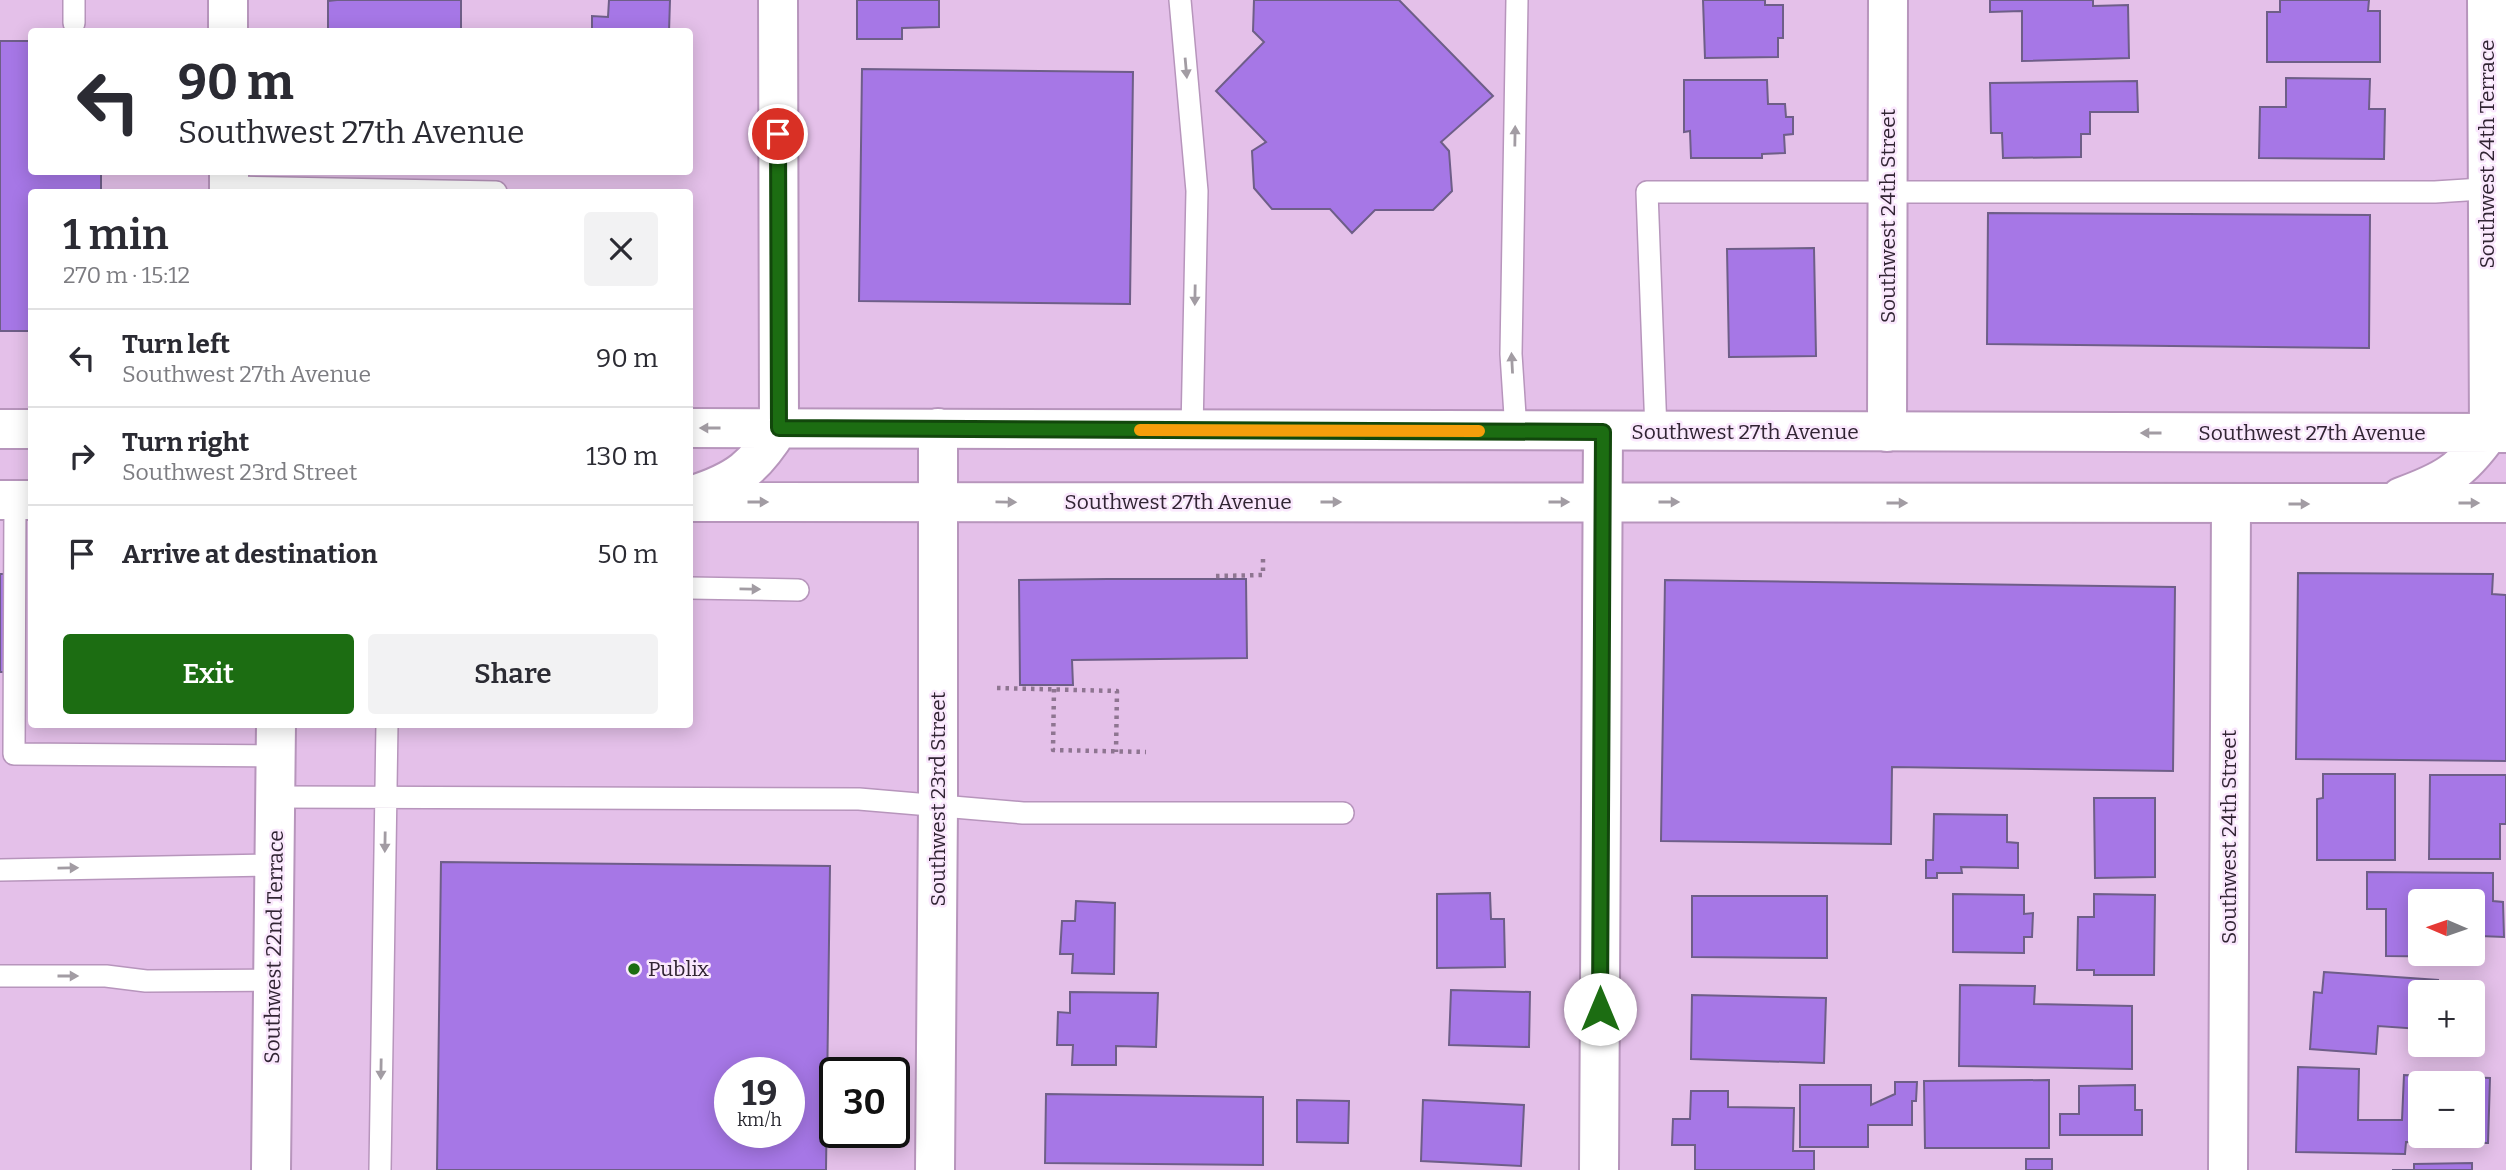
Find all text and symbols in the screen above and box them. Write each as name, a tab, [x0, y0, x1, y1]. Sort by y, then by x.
street label: Southwest 24th Terrace	[2474, 39, 2500, 269]
text: 90 m	[178, 53, 294, 112]
icon: left	[63, 56, 154, 147]
one-way arrow	[1181, 57, 1192, 79]
pin	[748, 104, 808, 164]
street label: Southwest 24th Street	[1875, 108, 1901, 323]
text: Southwest 27th Avenue	[178, 113, 524, 151]
icon: arrive	[759, 115, 797, 153]
one-way arrow	[1509, 124, 1521, 146]
text: 1 min	[63, 210, 169, 260]
button: close	[584, 212, 658, 286]
text: 270 m · 15:12	[63, 261, 190, 289]
one-way arrow	[1189, 284, 1201, 306]
text: Turn left	[122, 329, 230, 360]
icon: left	[63, 339, 101, 377]
text: 90 m	[596, 343, 658, 374]
one-way arrow	[1506, 352, 1517, 374]
text: Southwest 27th Avenue	[122, 360, 371, 388]
street label: Southwest 27th Avenue	[1631, 419, 1859, 445]
street label: Southwest 27th Avenue	[2198, 420, 2426, 446]
one-way arrow	[699, 422, 721, 434]
text: Turn right	[122, 427, 249, 458]
one-way arrow	[2140, 427, 2162, 439]
icon: right	[63, 437, 101, 475]
text: 130 m	[586, 441, 658, 472]
text: Southwest 23rd Street	[122, 458, 357, 486]
street label: Southwest 27th Avenue	[1064, 489, 1292, 515]
one-way arrow	[747, 496, 769, 507]
one-way arrow	[995, 496, 1017, 507]
one-way arrow	[1321, 496, 1343, 508]
one-way arrow	[1548, 496, 1570, 508]
one-way arrow	[1659, 496, 1681, 508]
one-way arrow	[1886, 497, 1908, 509]
one-way arrow	[2288, 498, 2310, 510]
one-way arrow	[2458, 498, 2480, 509]
icon: arrive	[63, 535, 101, 573]
text: Arrive at destination	[122, 539, 377, 570]
text: 50 m	[597, 539, 658, 570]
one-way arrow	[739, 583, 761, 595]
button: Exit	[63, 634, 354, 714]
button: Share	[368, 634, 658, 714]
street label: Southwest 23rd Street	[925, 691, 951, 906]
street label: Southwest 24th Street	[2216, 729, 2242, 944]
street label: Southwest 22nd Terrace	[259, 830, 289, 1064]
one-way arrow	[380, 831, 391, 853]
one-way arrow	[57, 862, 79, 874]
north arrow	[2408, 889, 2485, 966]
map controls	[2408, 889, 2485, 1148]
place label: Publix	[648, 956, 709, 982]
marker: Publix	[626, 961, 642, 977]
one-way arrow	[57, 970, 79, 982]
position arrow	[1563, 972, 1637, 1046]
button: +	[2408, 980, 2485, 1057]
speed limit sign: 30	[819, 1057, 910, 1148]
one-way arrow	[376, 1058, 387, 1080]
button: −	[2408, 1071, 2485, 1148]
text: 19	[742, 1072, 777, 1114]
text: km/h	[737, 1109, 782, 1131]

